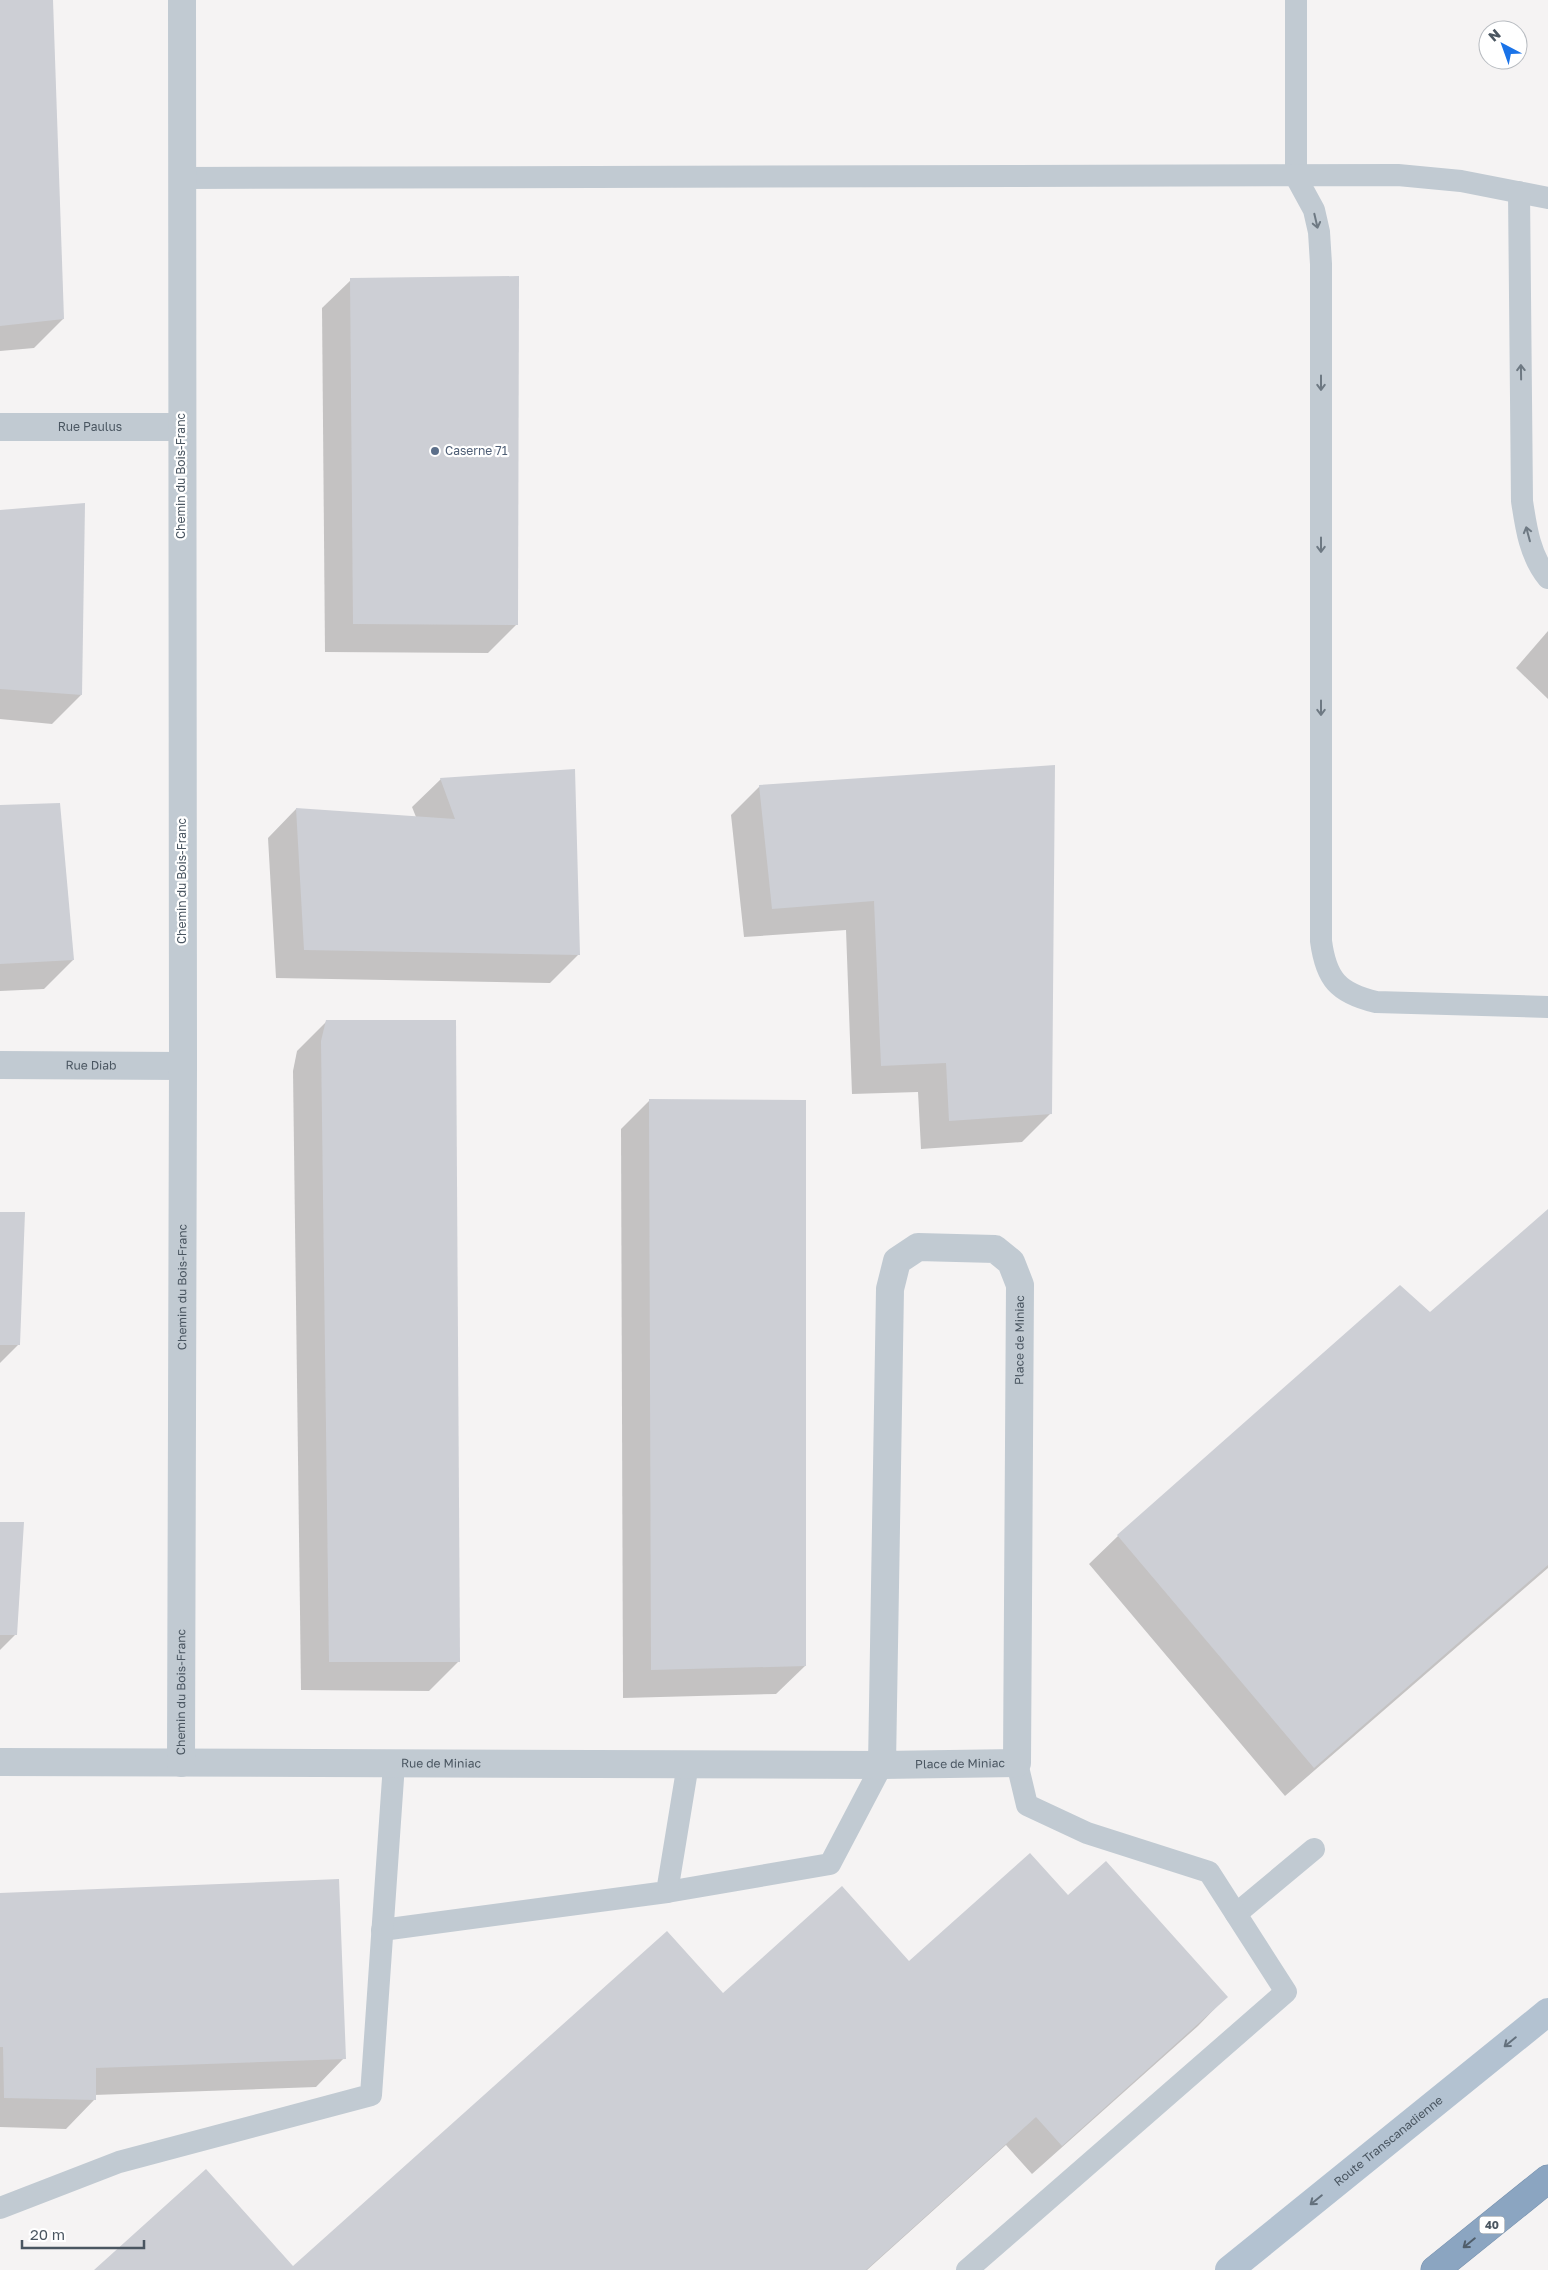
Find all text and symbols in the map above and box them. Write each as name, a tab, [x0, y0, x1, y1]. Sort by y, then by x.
north arrow	[1478, 20, 1528, 70]
text: N	[1485, 25, 1504, 45]
one-way arrow	[1312, 212, 1321, 228]
one-way arrow	[1516, 364, 1526, 380]
one-way arrow	[1316, 374, 1326, 391]
street label: Chemin du Bois-Franc	[173, 412, 188, 539]
street label: Rue Paulus	[58, 419, 122, 434]
place label: Caserne 71	[445, 443, 508, 458]
marker: Caserne 71	[429, 445, 441, 457]
one-way arrow	[1522, 526, 1532, 542]
one-way arrow	[1316, 537, 1326, 553]
one-way arrow	[1316, 700, 1326, 716]
street label: Chemin du Bois-Franc	[174, 817, 189, 944]
street label: Rue Diab	[65, 1057, 117, 1073]
street label: Chemin du Bois-Franc	[174, 1223, 190, 1350]
street label: Place de Miniac	[1011, 1295, 1027, 1385]
street label: Chemin du Bois-Franc	[173, 1628, 188, 1755]
street label: Rue de Miniac	[401, 1755, 481, 1771]
street label: Place de Miniac	[915, 1755, 1005, 1772]
one-way arrow	[1504, 2037, 1517, 2048]
street label: Route Transcanadienne	[1331, 2092, 1446, 2189]
one-way arrow	[1310, 2194, 1323, 2205]
road number: 40	[1480, 2216, 1504, 2234]
scale bar	[22, 2218, 145, 2250]
text: 20 m	[30, 2225, 65, 2243]
one-way arrow	[1463, 2237, 1476, 2248]

